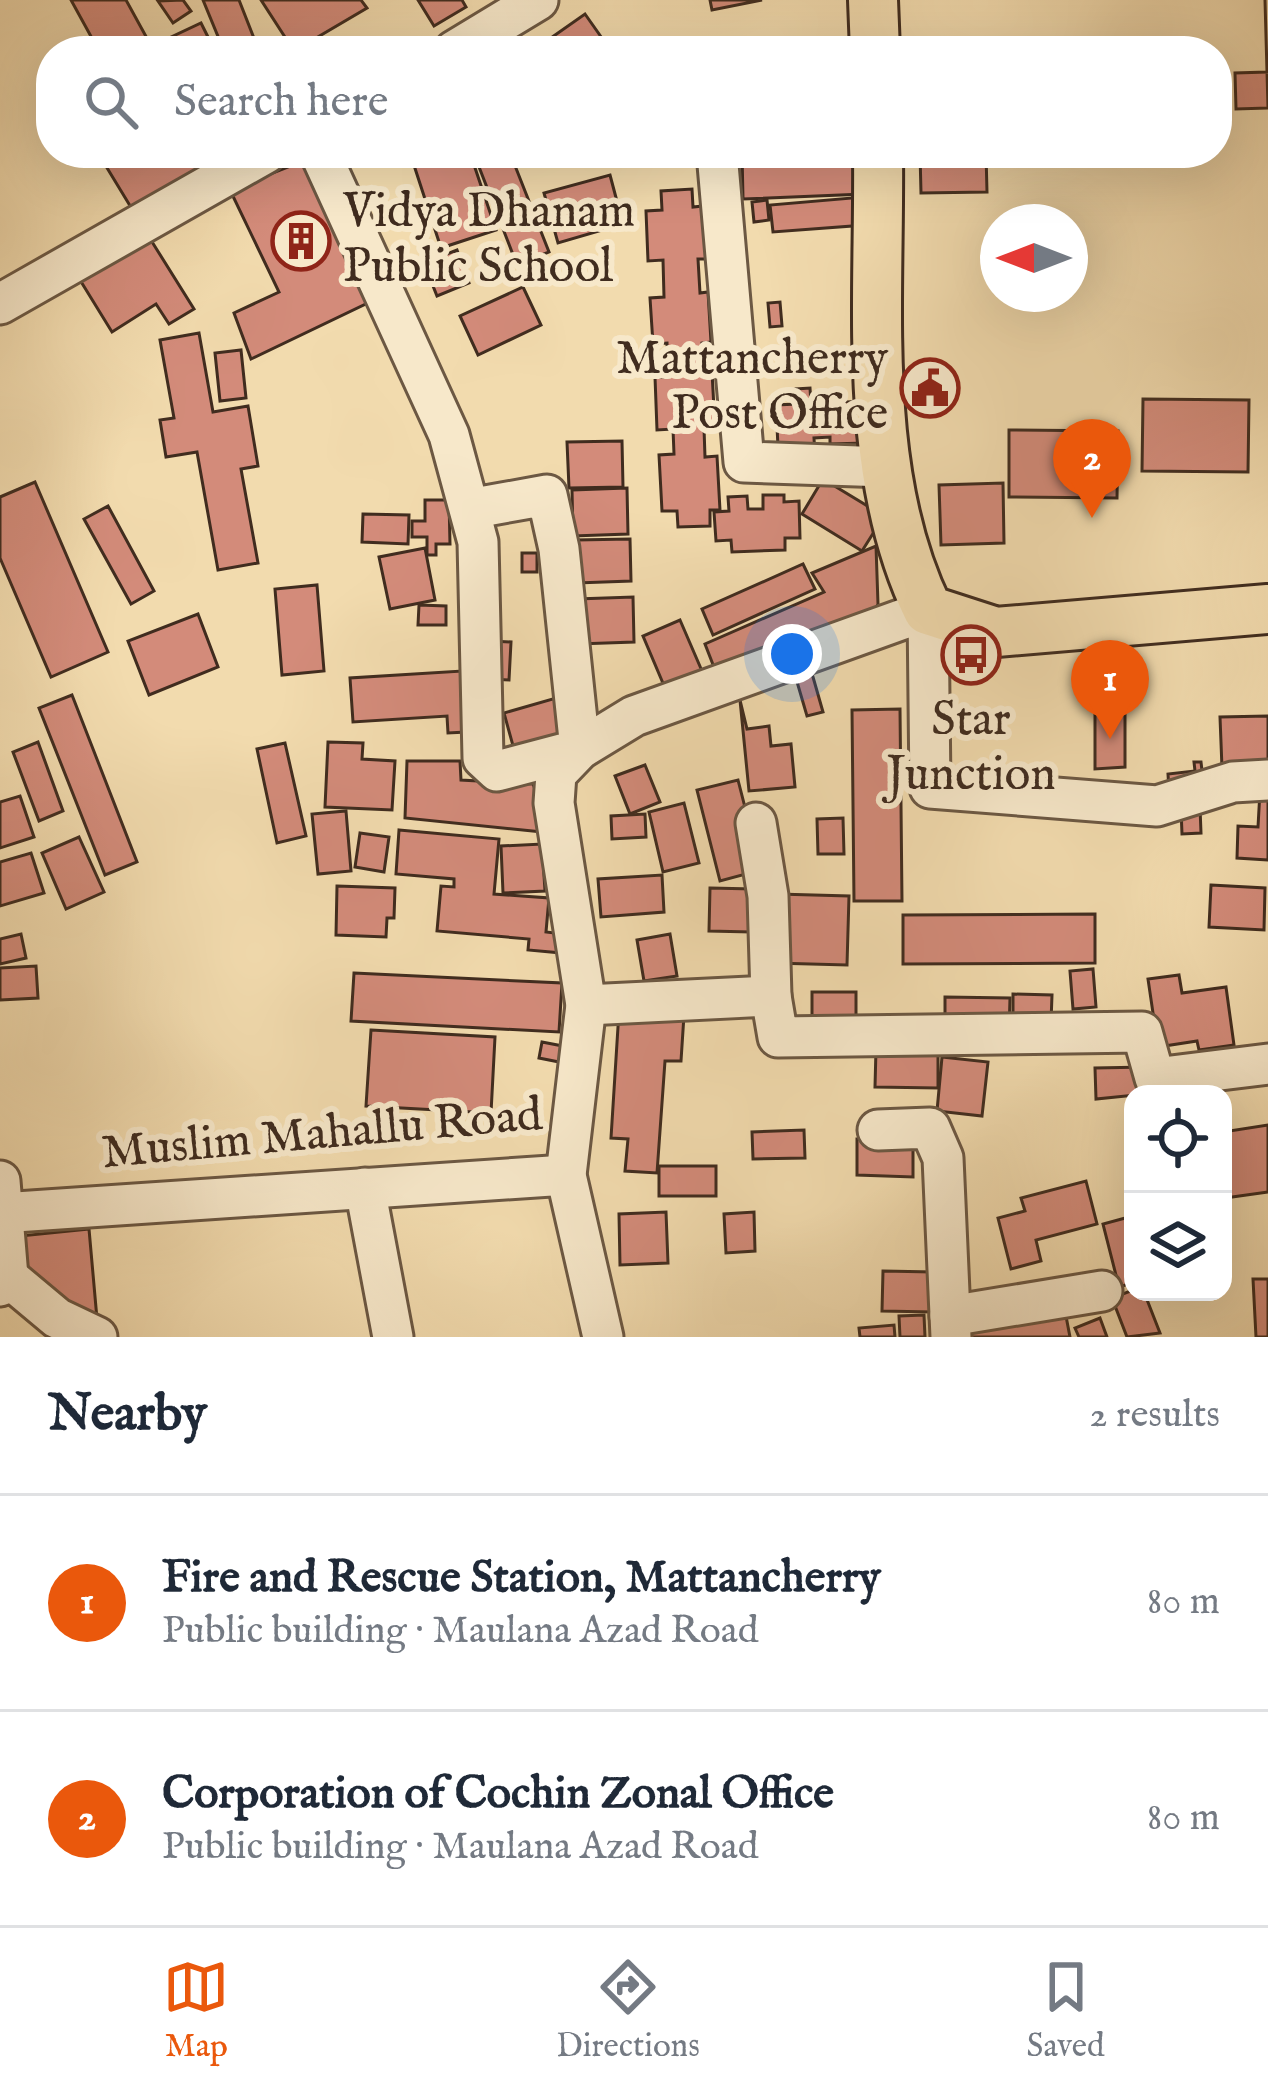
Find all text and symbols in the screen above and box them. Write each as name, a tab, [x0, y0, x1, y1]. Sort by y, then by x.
search box	[36, 36, 1232, 168]
icon: search	[78, 69, 144, 135]
text: Search here	[174, 74, 388, 131]
place label: Vidya Dhanam Public School	[342, 183, 635, 298]
north arrow	[980, 204, 1088, 312]
building icon: Vidya Dhanam Public School	[270, 210, 332, 272]
place label: Mattancherry Post Office	[616, 330, 888, 445]
public building icon: Mattancherry Post Office	[899, 357, 961, 419]
pin: 2	[1053, 419, 1131, 518]
your location	[762, 624, 822, 684]
bus stop icon: Star Junction	[940, 624, 1002, 686]
pin: 1	[1071, 640, 1149, 739]
place label: Star Junction	[881, 691, 1056, 806]
map controls	[1124, 1085, 1232, 1301]
button: locate	[1124, 1085, 1232, 1193]
street label: Muslim Mahallu Road	[99, 1086, 545, 1184]
button: layers	[1124, 1193, 1232, 1301]
text: Nearby	[48, 1383, 207, 1448]
text: 2 results	[1089, 1391, 1220, 1440]
text: Fire and Rescue Station, Mattancherry	[162, 1550, 881, 1607]
text: 1	[80, 1578, 94, 1627]
text: 80 m	[1147, 1578, 1220, 1627]
text: Public building · Maulana Azad Road	[162, 1607, 758, 1656]
text: Corporation of Cochin Zonal Office	[162, 1766, 834, 1823]
text: 2	[78, 1794, 96, 1843]
text: 80 m	[1147, 1794, 1220, 1843]
text: Public building · Maulana Azad Road	[162, 1823, 758, 1872]
tab: Map	[163, 1954, 229, 2068]
tab: Directions	[556, 1954, 700, 2068]
tab: Saved	[1027, 1954, 1105, 2068]

